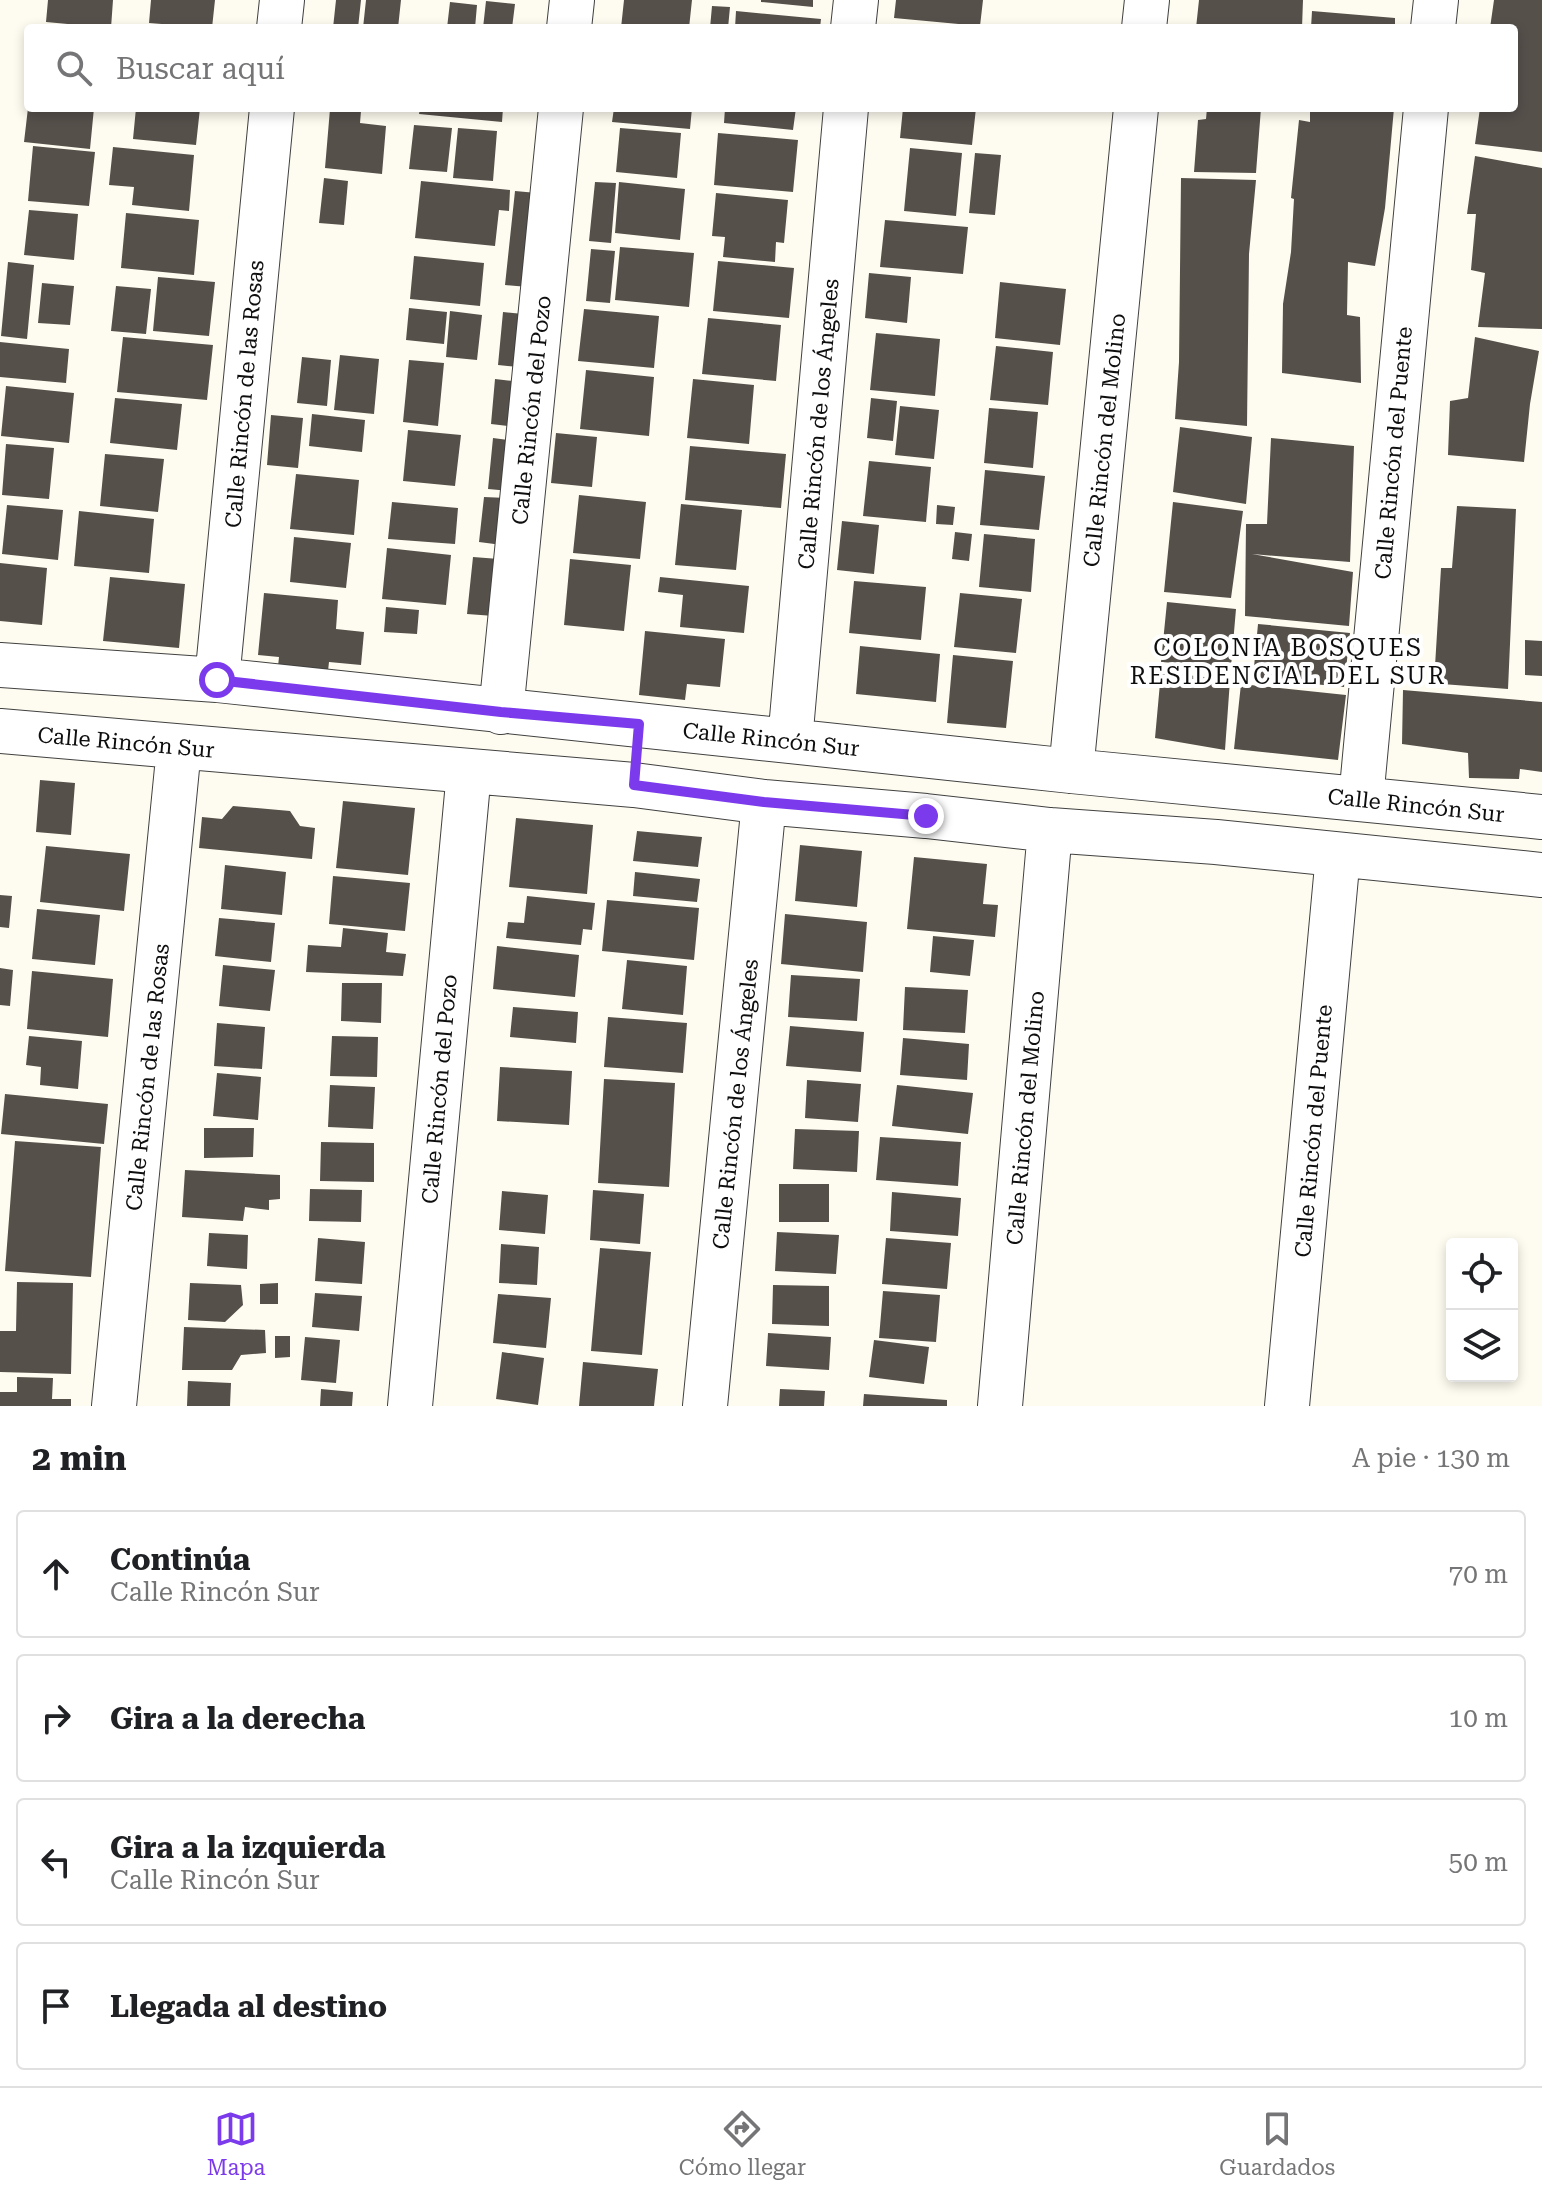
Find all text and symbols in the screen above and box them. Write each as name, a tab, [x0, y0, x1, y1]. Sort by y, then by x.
search box	[24, 24, 1518, 112]
icon: search	[52, 46, 96, 90]
text: Buscar aquí	[116, 51, 285, 86]
street label: Calle Rincón de las Rosas	[220, 259, 269, 529]
street label: Calle Rincón de los Ángeles	[792, 278, 844, 570]
street label: Calle Rincón del Pozo	[507, 294, 556, 526]
street label: Calle Rincón del Molino	[1079, 312, 1130, 568]
street label: Calle Rincón del Puente	[1370, 326, 1417, 581]
district label: COLONIA BOSQUES RESIDENCIAL DEL SUR	[1130, 634, 1446, 690]
route start	[199, 662, 235, 698]
street label: Calle Rincón Sur	[681, 718, 861, 761]
street label: Calle Rincón Sur	[36, 722, 215, 763]
street label: Calle Rincón Sur	[1326, 784, 1506, 827]
route end	[908, 798, 944, 834]
street label: Calle Rincón de las Rosas	[121, 942, 174, 1212]
street label: Calle Rincón de los Ángeles	[707, 958, 763, 1250]
street label: Calle Rincón del Pozo	[417, 973, 462, 1205]
street label: Calle Rincón del Molino	[1002, 990, 1049, 1246]
street label: Calle Rincón del Puente	[1290, 1004, 1337, 1259]
map controls	[1446, 1238, 1518, 1382]
button: locate	[1446, 1238, 1518, 1310]
button: layers	[1446, 1310, 1518, 1382]
text: 2 min	[32, 1438, 127, 1478]
text: A pie · 130 m	[1352, 1443, 1510, 1473]
text: Continúa	[110, 1542, 250, 1577]
icon: ahead	[34, 1552, 78, 1596]
text: 70 m	[1449, 1559, 1508, 1589]
text: Calle Rincón Sur	[110, 1577, 320, 1607]
icon: right	[34, 1696, 78, 1740]
text: Gira a la derecha	[110, 1701, 365, 1736]
text: 10 m	[1449, 1703, 1508, 1733]
text: Gira a la izquierda	[110, 1830, 386, 1865]
icon: left	[34, 1840, 78, 1884]
text: 50 m	[1449, 1847, 1508, 1877]
text: Calle Rincón Sur	[110, 1865, 320, 1895]
icon: arrive	[34, 1984, 78, 2028]
text: Llegada al destino	[110, 1989, 387, 2024]
tab: Mapa	[207, 2107, 265, 2180]
tab: Cómo llegar	[679, 2107, 806, 2180]
tab: Guardados	[1219, 2107, 1335, 2180]

